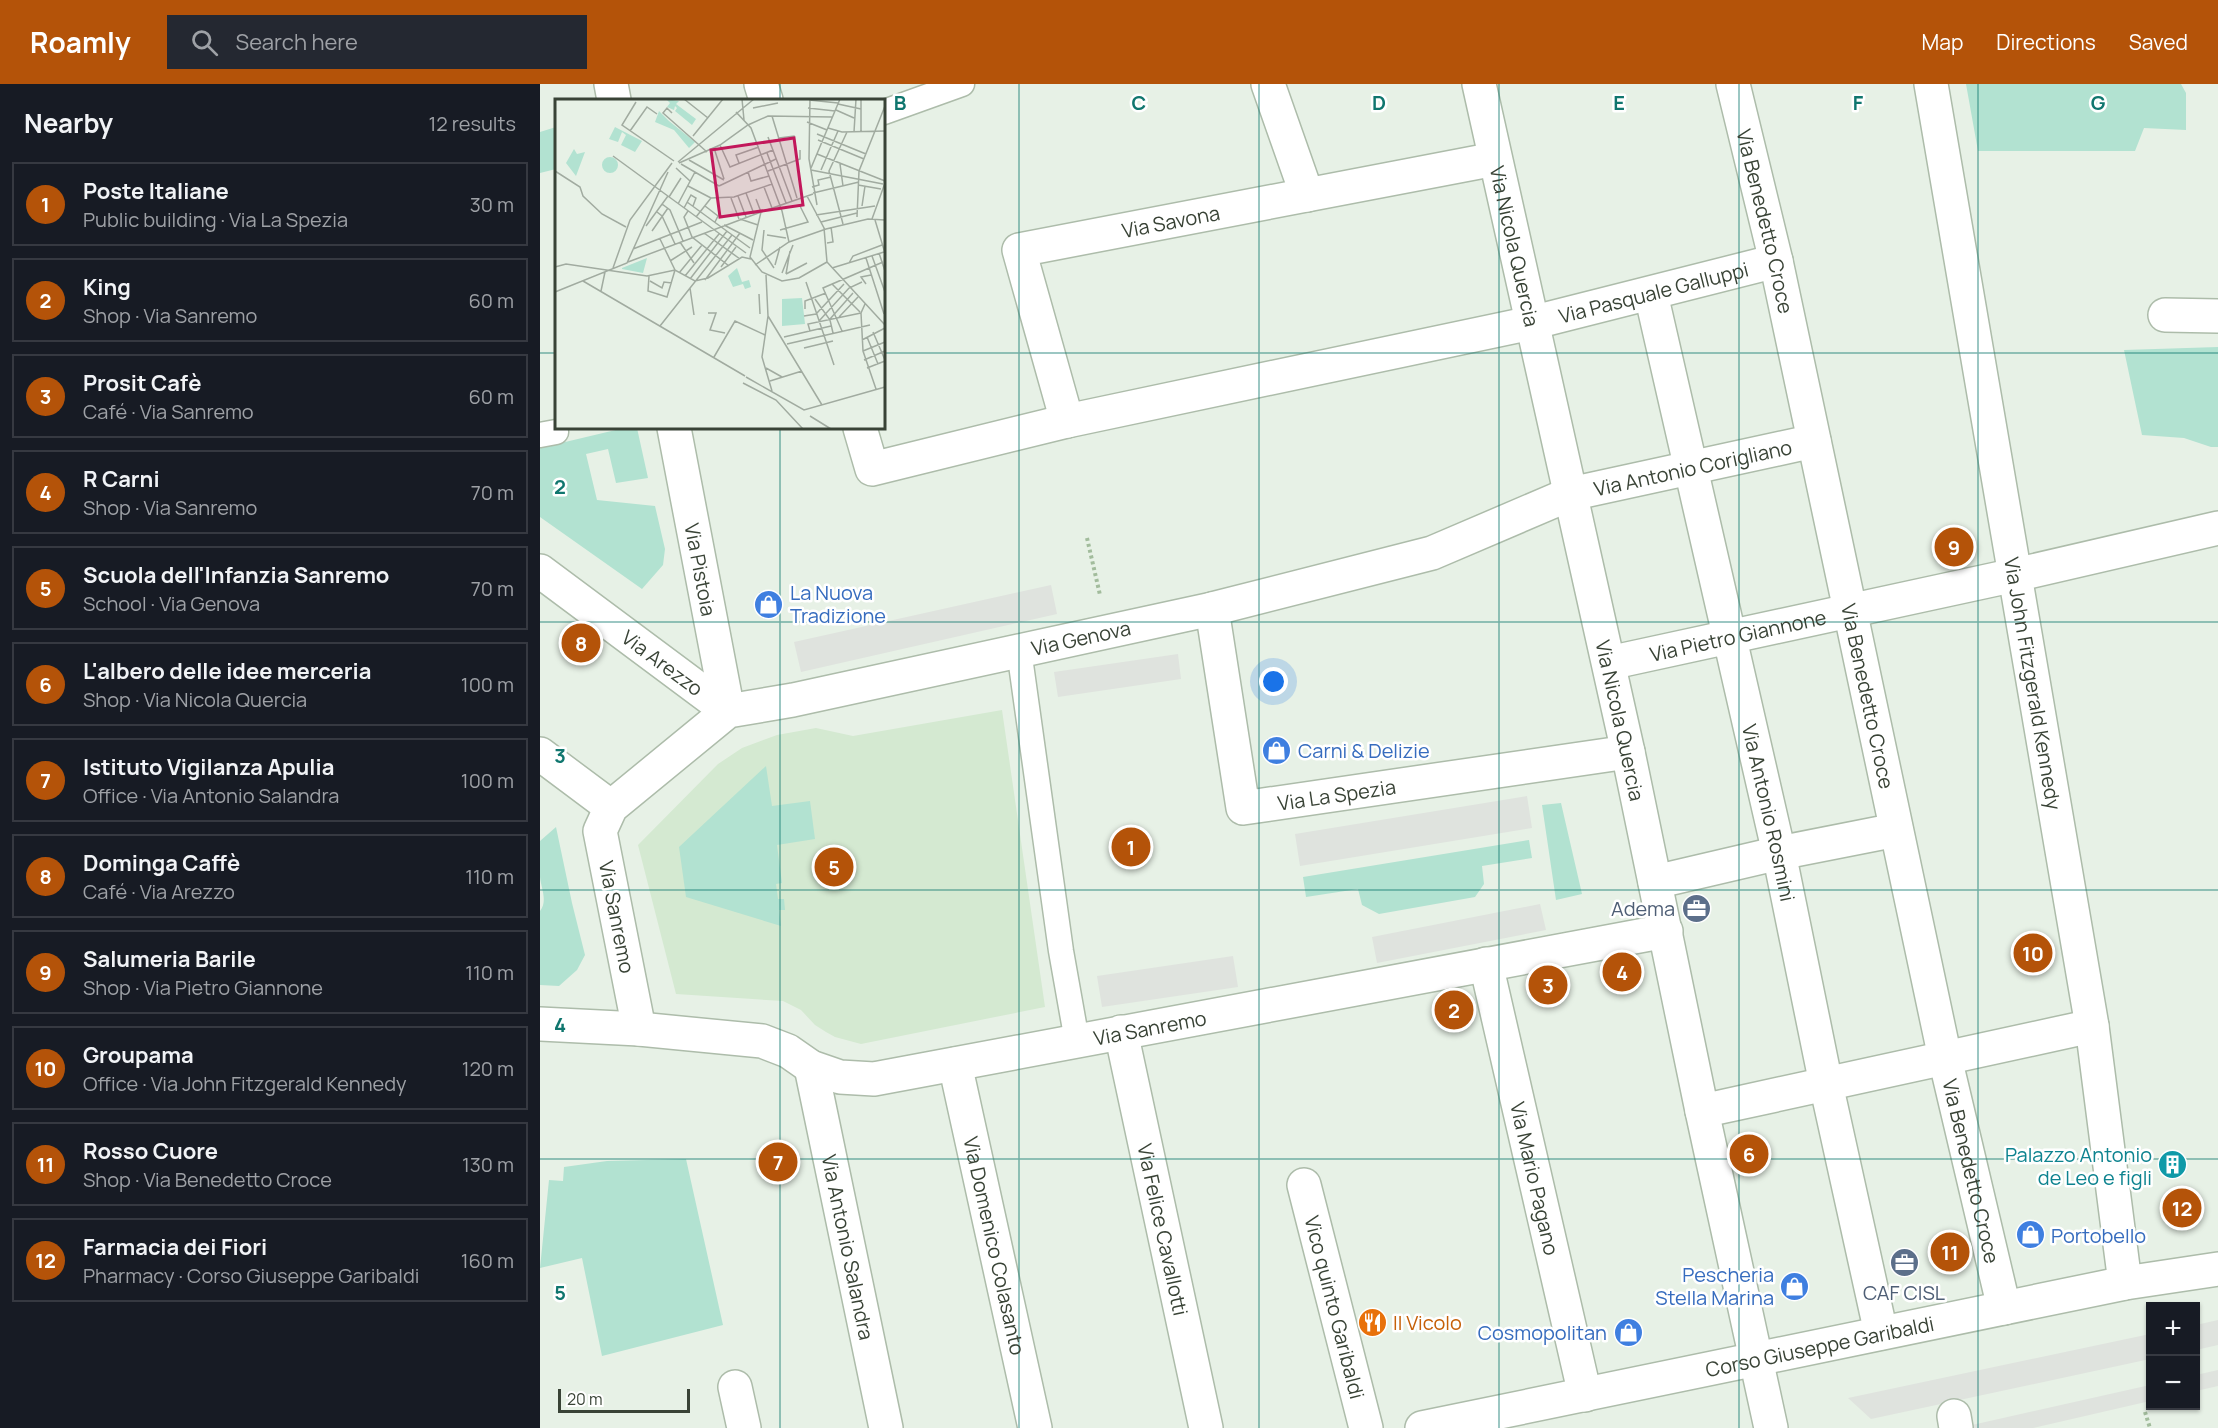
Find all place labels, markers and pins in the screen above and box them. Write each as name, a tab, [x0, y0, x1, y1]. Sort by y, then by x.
pin: 9	[1934, 524, 1974, 570]
place label: La Nuova Tradizione	[790, 579, 886, 629]
shop icon: La Nuova Tradizione	[753, 588, 785, 620]
pin: 8	[562, 620, 600, 666]
shop icon: Carni & Delizie	[1261, 734, 1293, 766]
place label: Carni & Delizie	[1298, 737, 1430, 764]
pin: 1	[1112, 824, 1150, 870]
pin: 5	[814, 844, 854, 890]
office icon: Adema	[1680, 892, 1712, 924]
place label: Adema	[1611, 895, 1675, 922]
pin: 10	[2014, 930, 2052, 976]
pin: 4	[1602, 950, 1642, 994]
pin: 3	[1528, 962, 1568, 1008]
pin: 2	[1434, 988, 1474, 1032]
pin: 6	[1730, 1132, 1768, 1176]
pin: 7	[758, 1140, 798, 1184]
place label: Palazzo Antonio de Leo e figli	[2005, 1141, 2152, 1191]
building icon: Palazzo Antonio de Leo e figli	[2157, 1149, 2189, 1181]
pin: 12	[2162, 1186, 2202, 1230]
shop icon: Portobello	[2014, 1219, 2046, 1251]
place label: Portobello	[2051, 1222, 2146, 1249]
pin: 11	[1930, 1230, 1970, 1274]
office icon: CAF CISL	[1888, 1246, 1920, 1278]
place label: Pescheria Stella Marina	[1655, 1261, 1774, 1311]
shop icon: Pescheria Stella Marina	[1779, 1270, 1811, 1302]
place label: CAF CISL	[1863, 1279, 1945, 1306]
restaurant icon: Il Vicolo	[1356, 1306, 1388, 1338]
place label: Il Vicolo	[1393, 1309, 1462, 1336]
shop icon: Cosmopolitan	[1612, 1316, 1644, 1348]
place label: Cosmopolitan	[1478, 1319, 1607, 1346]

